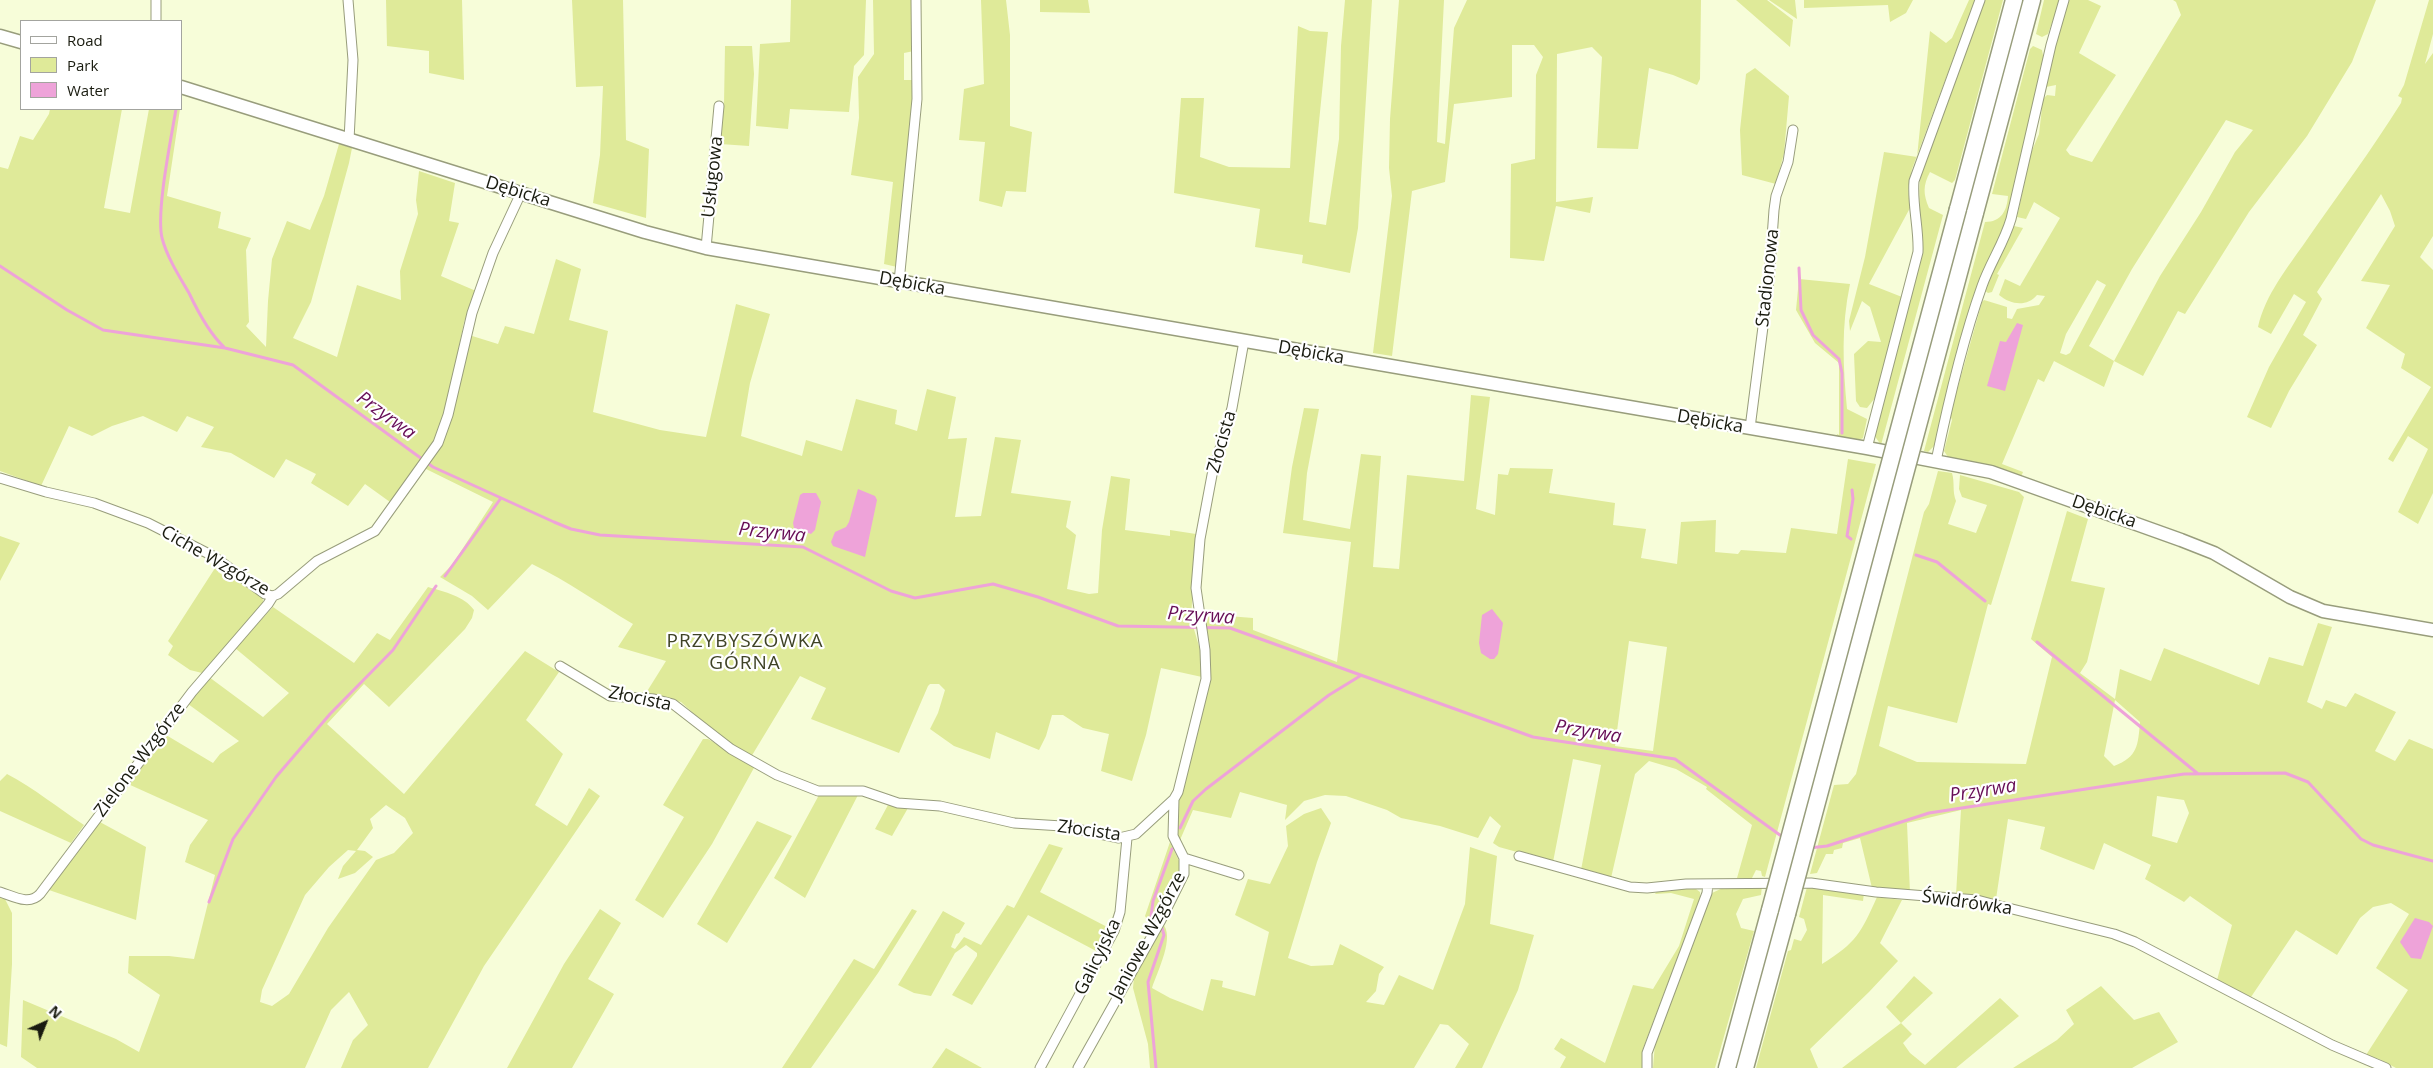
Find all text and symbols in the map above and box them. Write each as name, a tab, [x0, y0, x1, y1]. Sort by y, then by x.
legend	[20, 20, 182, 110]
text: Road	[67, 30, 103, 50]
text: Park	[67, 55, 98, 75]
text: Water	[67, 80, 109, 100]
street label: Usługowa	[698, 135, 728, 219]
street label: Dębicka	[483, 172, 553, 212]
street label: Stadionowa	[1752, 228, 1784, 328]
street label: Dębicka	[877, 268, 947, 300]
street label: Dębicka	[1276, 337, 1346, 369]
water label: Przyrwa	[352, 387, 420, 445]
street label: Dębicka	[1675, 406, 1745, 438]
street label: Złocista	[1203, 408, 1241, 476]
street label: Dębicka	[2069, 491, 2139, 533]
water label: Przyrwa	[737, 518, 807, 548]
street label: Ciche Wzgórze	[157, 521, 273, 601]
water label: Przyrwa	[1167, 602, 1235, 630]
district label: PRZYBYSZÓWKA GÓRNA	[665, 631, 825, 675]
street label: Złocista	[607, 682, 673, 716]
street label: Zielone Wzgórze	[90, 699, 190, 821]
water label: Przyrwa	[1553, 715, 1623, 749]
water label: Przyrwa	[1948, 774, 2018, 808]
street label: Złocista	[1056, 816, 1122, 846]
street label: Janiowe Wzgórze	[1105, 868, 1191, 1004]
street label: Świdrówka	[1920, 886, 2014, 920]
street label: Galicyjska	[1070, 915, 1126, 999]
north arrow	[20, 998, 70, 1048]
text: N	[45, 1001, 66, 1023]

